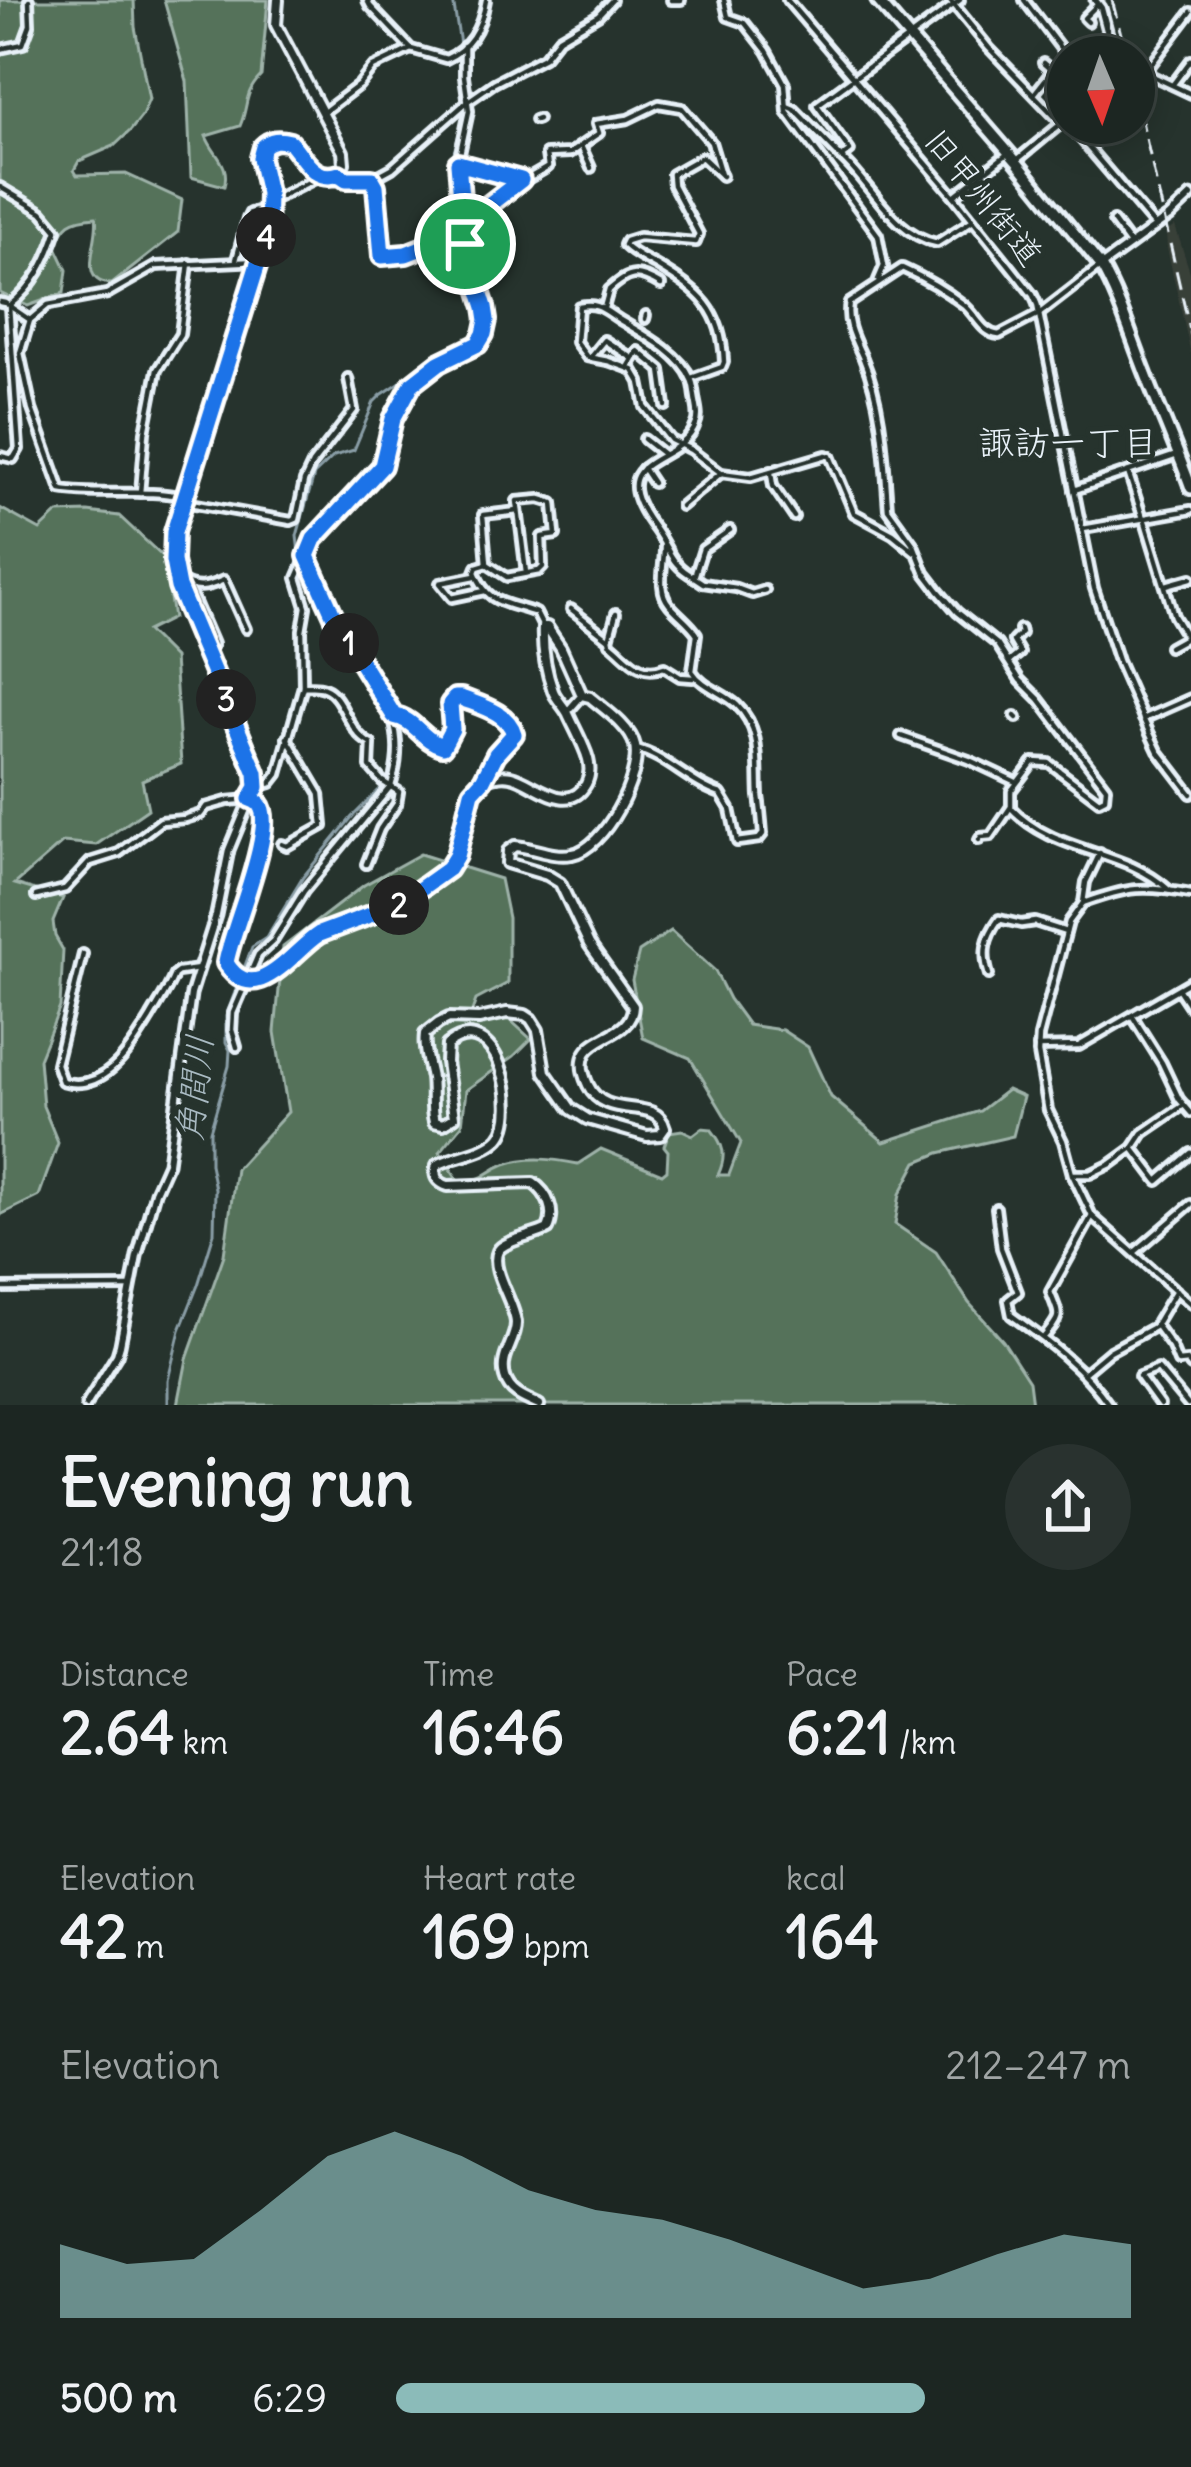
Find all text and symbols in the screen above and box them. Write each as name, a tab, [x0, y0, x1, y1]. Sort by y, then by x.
north arrow	[1047, 36, 1155, 144]
map controls	[1047, 36, 1155, 144]
street label: 旧甲州街道	[916, 120, 1052, 274]
pin	[414, 193, 516, 295]
pin: 4	[236, 207, 296, 267]
icon: arrive	[432, 211, 498, 277]
text: 4	[256, 216, 276, 258]
district label: 諏訪一丁目	[978, 420, 1158, 465]
pin: 1	[319, 613, 379, 673]
text: 1	[342, 622, 356, 664]
pin: 3	[196, 669, 256, 729]
text: 3	[217, 678, 235, 720]
pin: 2	[369, 875, 429, 935]
text: 2	[390, 884, 408, 926]
water label: 角間川	[166, 1032, 223, 1144]
text: Evening run	[60, 1441, 413, 1524]
button: share	[1005, 1444, 1131, 1570]
text: 21:18	[60, 1528, 144, 1577]
text: Distance	[60, 1653, 189, 1695]
text: Time	[423, 1653, 494, 1695]
text: Pace	[786, 1653, 858, 1695]
text: 2.64	[60, 1695, 175, 1770]
text: 16:46	[423, 1695, 564, 1770]
text: 6:21	[786, 1695, 891, 1770]
text: km	[175, 1721, 228, 1763]
text: /km	[891, 1721, 957, 1763]
text: Elevation	[60, 1857, 195, 1899]
text: Heart rate	[423, 1857, 576, 1899]
text: kcal	[786, 1857, 845, 1899]
text: 42	[60, 1899, 128, 1974]
text: 169	[423, 1899, 516, 1974]
text: 164	[786, 1899, 879, 1974]
text: m	[128, 1925, 164, 1967]
text: bpm	[516, 1925, 590, 1967]
text: Elevation	[60, 2041, 220, 2090]
text: 212–247 m	[945, 2041, 1131, 2090]
text: 500 m	[60, 2374, 177, 2423]
text: 6:29	[252, 2374, 327, 2423]

